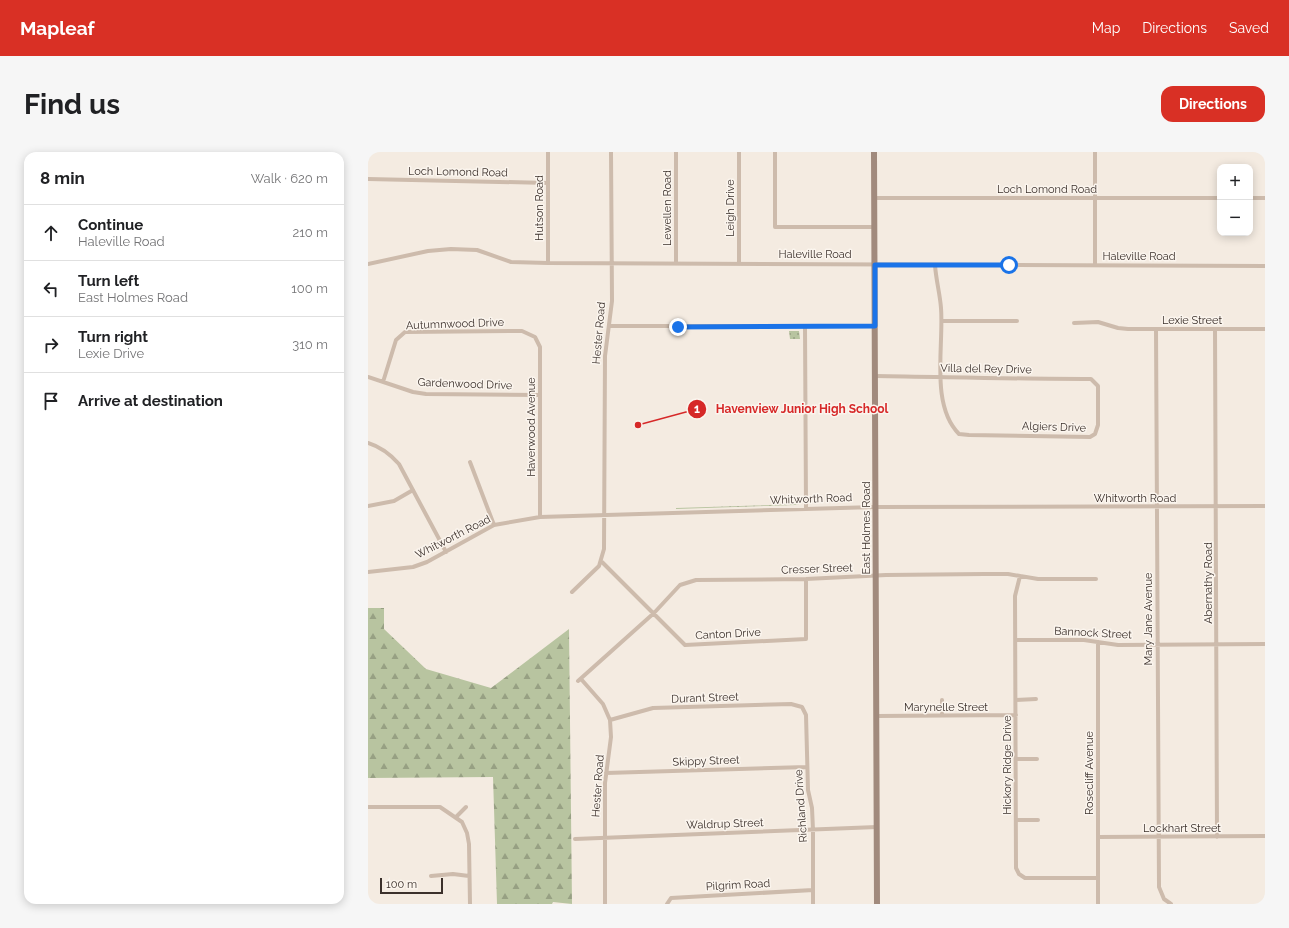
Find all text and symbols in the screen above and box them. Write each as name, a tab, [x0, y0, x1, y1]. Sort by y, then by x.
text: Mapleaf	[20, 17, 95, 39]
text: Map	[1092, 20, 1120, 36]
text: Directions	[1142, 20, 1207, 36]
text: Saved	[1229, 20, 1269, 36]
button: Directions	[1161, 86, 1265, 122]
text: Find us	[24, 88, 120, 121]
map controls	[1217, 164, 1253, 236]
button: +	[1217, 164, 1253, 200]
street label: Loch Lomond Road	[408, 165, 508, 179]
text: 8 min	[40, 168, 85, 188]
street label: Lewellen Road	[661, 170, 674, 246]
text: Walk · 620 m	[251, 171, 328, 186]
street label: Hutson Road	[533, 175, 546, 241]
street label: Leigh Drive	[724, 179, 737, 237]
street label: Loch Lomond Road	[997, 183, 1097, 196]
button: −	[1217, 200, 1253, 236]
text: Continue	[78, 216, 143, 234]
icon: ahead	[40, 222, 62, 244]
text: 210 m	[292, 225, 328, 240]
text: Haleville Road	[78, 234, 165, 249]
street label: Haleville Road	[778, 248, 852, 261]
street label: Haleville Road	[1102, 250, 1176, 263]
route start	[1000, 256, 1018, 274]
text: Turn left	[78, 272, 139, 290]
icon: left	[40, 278, 62, 300]
text: 100 m	[291, 281, 328, 296]
text: East Holmes Road	[78, 290, 188, 305]
street label: Hester Road	[590, 301, 608, 365]
street label: Lexie Street	[1162, 314, 1222, 327]
street label: Autumnwood Drive	[406, 316, 505, 332]
route end	[669, 318, 687, 336]
text: Turn right	[78, 328, 148, 346]
icon: right	[40, 334, 62, 356]
text: 310 m	[292, 337, 328, 352]
text: Lexie Drive	[78, 346, 144, 361]
street label: Villa del Rey Drive	[940, 362, 1032, 376]
street label: Gardenwood Drive	[417, 376, 513, 392]
street label: Haverwood Avenue	[525, 377, 538, 477]
icon: arrive	[40, 390, 62, 412]
text: Arrive at destination	[78, 392, 223, 410]
callout: Havenview Junior High School	[687, 397, 897, 421]
text: 1	[694, 402, 700, 416]
text: Havenview Junior High School	[716, 402, 889, 416]
street label: Algiers Drive	[1022, 419, 1087, 435]
street label: East Holmes Road	[860, 481, 873, 575]
street label: Whitworth Road	[770, 491, 853, 507]
street label: Whitworth Road	[1094, 492, 1176, 505]
street label: Whitworth Road	[413, 512, 493, 562]
street label: Abernathy Road	[1202, 542, 1215, 624]
street label: Cresser Street	[781, 561, 853, 577]
street label: Mary Jane Avenue	[1142, 572, 1155, 665]
street label: Bannock Street	[1054, 624, 1133, 642]
street label: Canton Drive	[695, 626, 762, 642]
street label: Durant Street	[671, 690, 739, 706]
street label: Marynelle Street	[904, 701, 988, 714]
street label: Hickory Ridge Drive	[1001, 715, 1014, 815]
street label: Rosecliff Avenue	[1083, 730, 1096, 815]
street label: Skippy Street	[672, 753, 740, 769]
street label: Hester Road	[589, 754, 607, 818]
street label: Richland Drive	[792, 768, 810, 843]
street label: Waldrup Street	[686, 816, 764, 832]
street label: Lockhart Street	[1143, 822, 1221, 835]
scale bar	[380, 876, 443, 895]
street label: Pilgrim Road	[705, 877, 771, 893]
text: 100 m	[386, 878, 417, 891]

